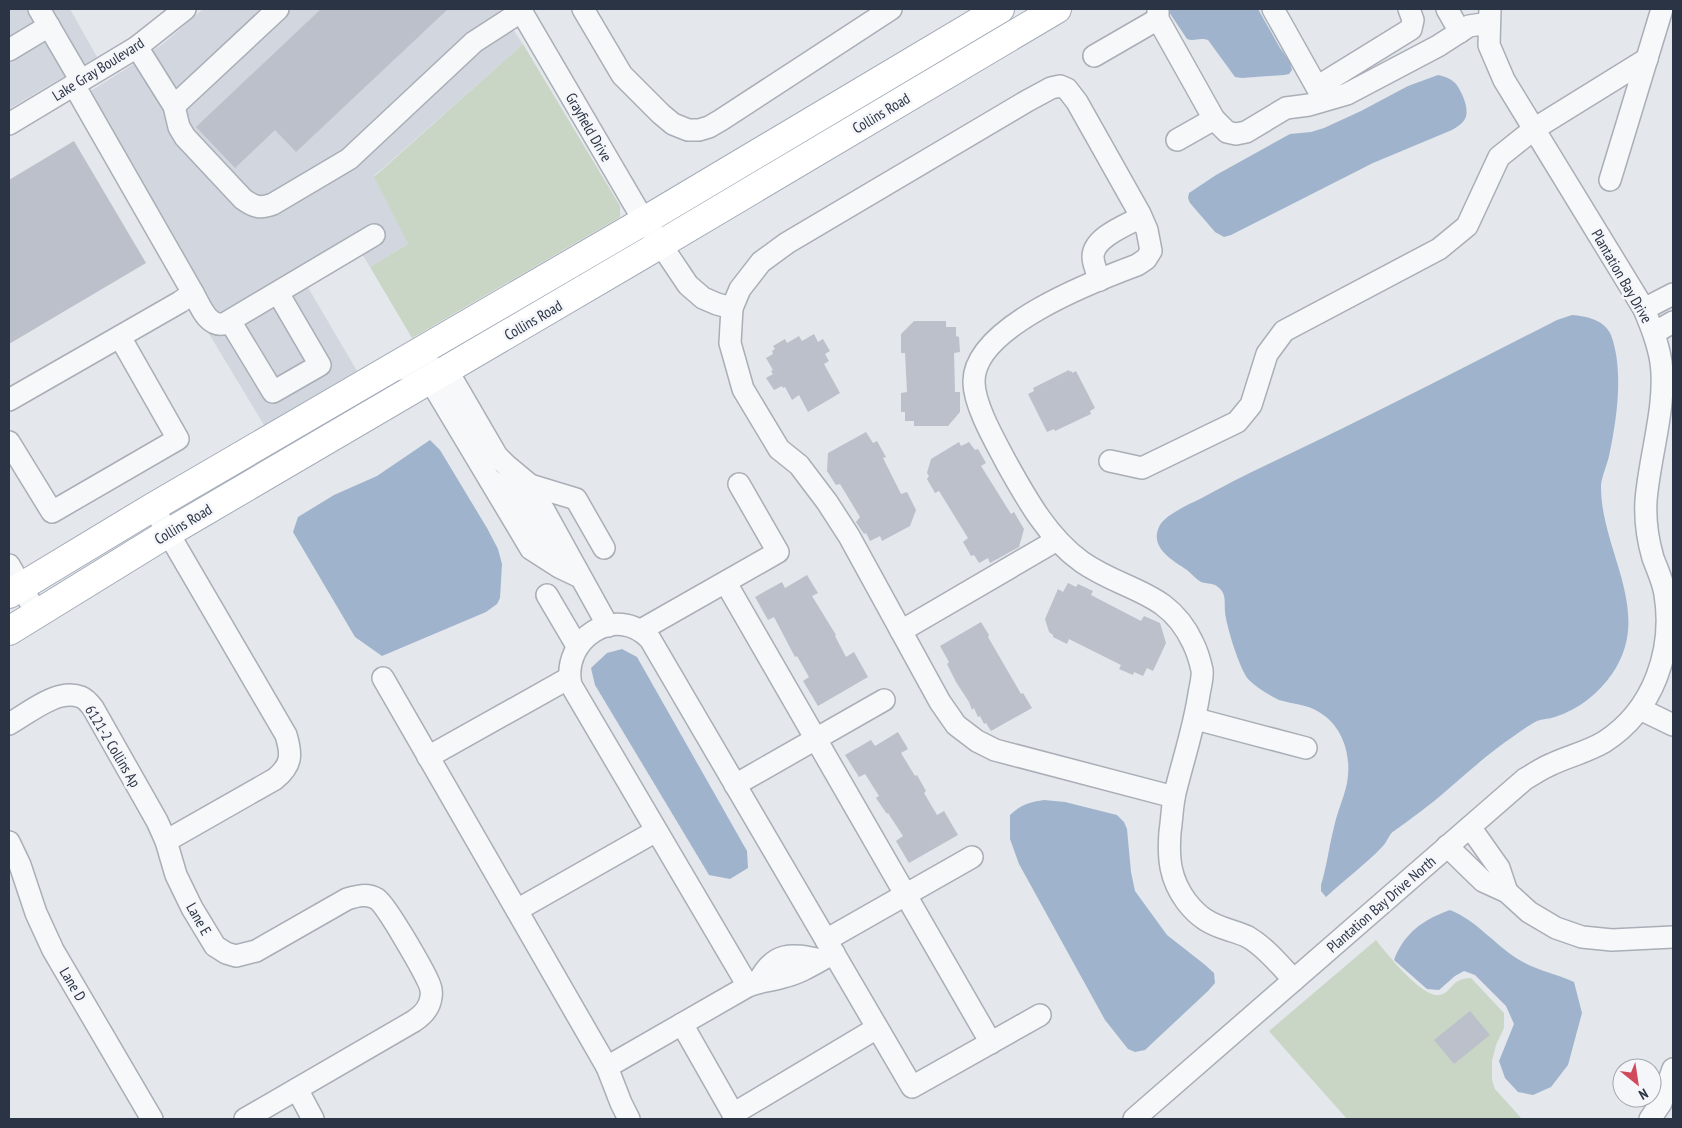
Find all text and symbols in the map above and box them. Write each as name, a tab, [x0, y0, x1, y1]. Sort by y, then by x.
street label: Lake Gray Boulevard	[49, 33, 147, 105]
street label: Collins Road	[849, 88, 913, 138]
street label: Grayfield Drive	[562, 89, 616, 165]
street label: Plantation Bay Drive	[1587, 226, 1657, 326]
street label: Collins Road	[501, 296, 565, 344]
street label: Collins Road	[151, 499, 215, 549]
street label: 6121-2 Collins Ap	[81, 701, 145, 791]
street label: Plantation Bay Drive North	[1323, 851, 1439, 957]
street label: Lane E	[182, 899, 216, 939]
street label: Lane D	[56, 964, 90, 1004]
north arrow	[1612, 1058, 1662, 1108]
text: N	[1636, 1085, 1651, 1104]

